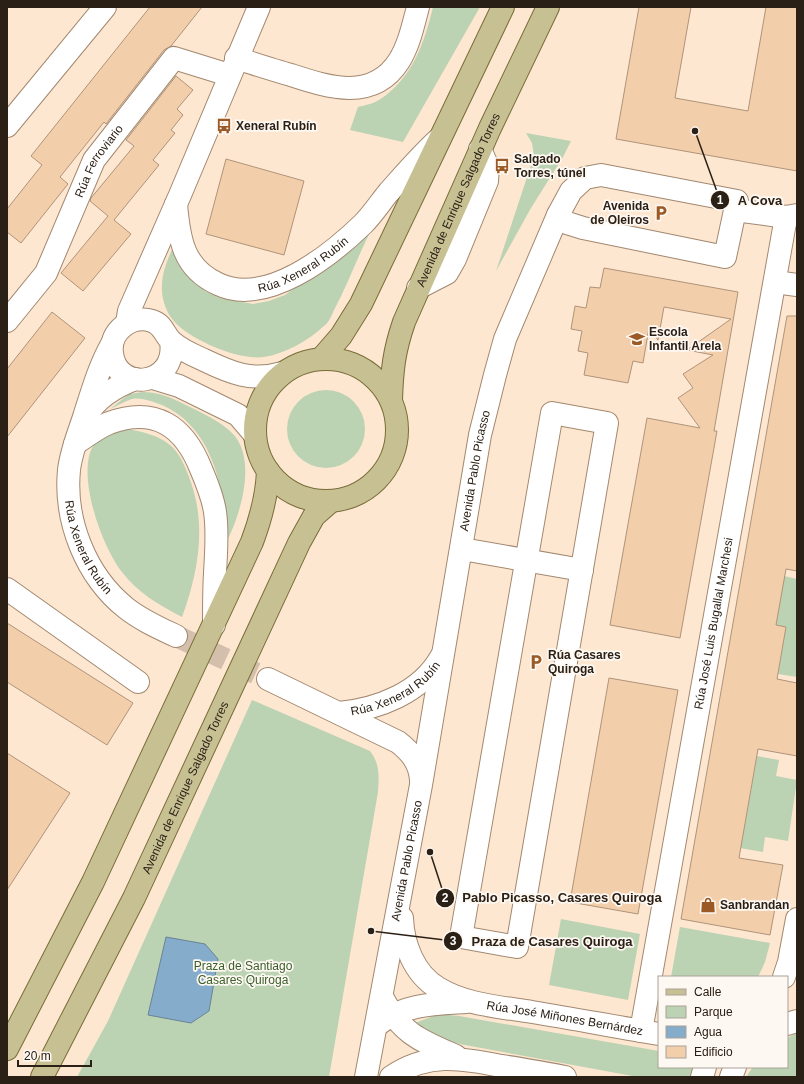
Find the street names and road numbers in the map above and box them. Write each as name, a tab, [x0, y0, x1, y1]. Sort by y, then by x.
street label: Avenida de Enrique Salgado Torres	[413, 111, 503, 289]
street label: Rúa Ferroviario	[72, 122, 126, 200]
street label: Rúa Xeneral Rubín	[257, 234, 351, 295]
street label: Avenida Pablo Picasso	[457, 408, 493, 532]
street label: Rúa Xeneral Rubín	[62, 499, 115, 597]
street label: Rúa José Luis Bugallal Marchesi	[691, 536, 736, 710]
street label: Rúa Xeneral Rubín	[349, 659, 443, 718]
street label: Avenida de Enrique Salgado Torres	[139, 699, 231, 876]
street label: Avenida Pablo Picasso	[388, 799, 425, 922]
street label: Rúa José Miñones Bernárdez	[486, 998, 644, 1038]

